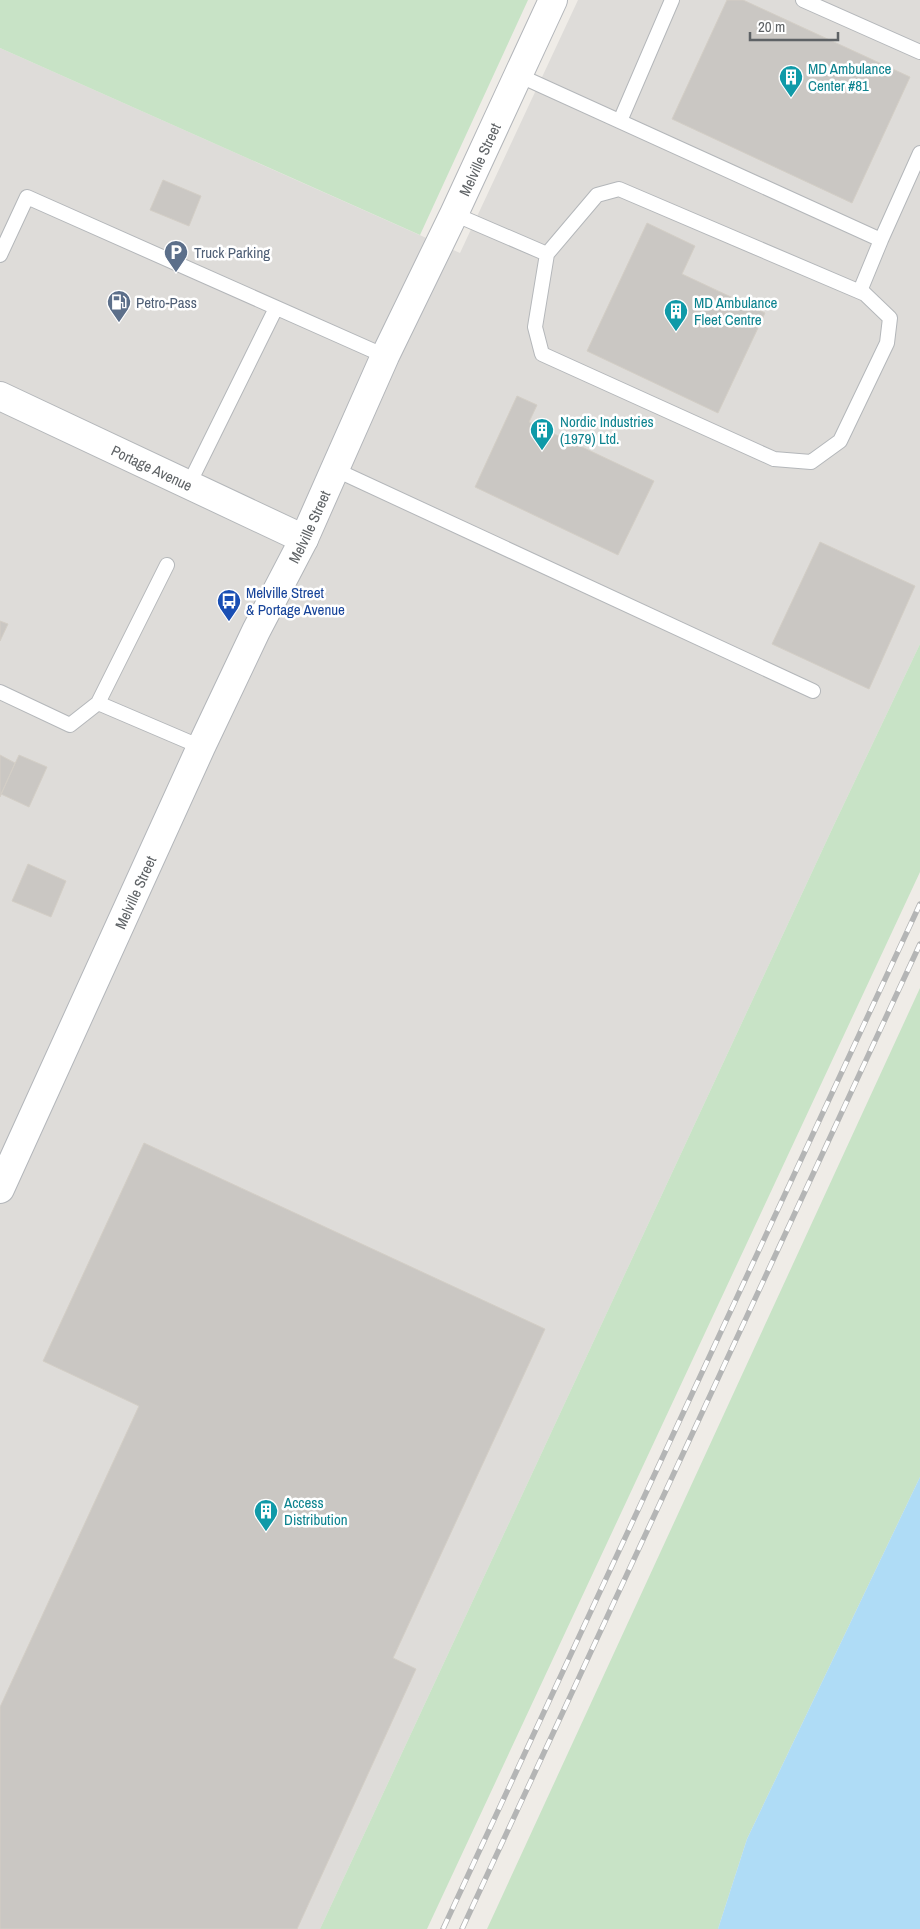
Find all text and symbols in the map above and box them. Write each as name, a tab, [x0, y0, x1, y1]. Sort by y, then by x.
scale bar	[750, 10, 838, 42]
text: 20 m	[758, 16, 785, 37]
place label: MD Ambulance Center #81	[808, 58, 892, 96]
building icon: MD Ambulance Center #81	[778, 64, 804, 98]
street label: Melville Street	[453, 119, 505, 199]
parking icon: Truck Parking	[163, 239, 189, 273]
place label: Truck Parking	[194, 242, 270, 263]
fuel station icon: Petro-Pass	[106, 289, 132, 323]
place label: Petro-Pass	[136, 292, 197, 313]
place label: MD Ambulance Fleet Centre	[694, 292, 778, 330]
building icon: MD Ambulance Fleet Centre	[663, 298, 689, 332]
place label: Nordic Industries (1979) Ltd.	[560, 411, 654, 449]
building icon: Nordic Industries (1979) Ltd.	[529, 417, 555, 451]
street label: Portage Avenue	[108, 439, 196, 496]
street label: Melville Street	[283, 486, 335, 567]
place label: Melville Street & Portage Avenue	[246, 582, 345, 620]
bus stop icon: Melville Street & Portage Avenue	[216, 588, 242, 622]
street label: Melville Street	[109, 852, 161, 932]
place label: Access Distribution	[283, 1492, 348, 1530]
building icon: Access Distribution	[253, 1498, 279, 1532]

